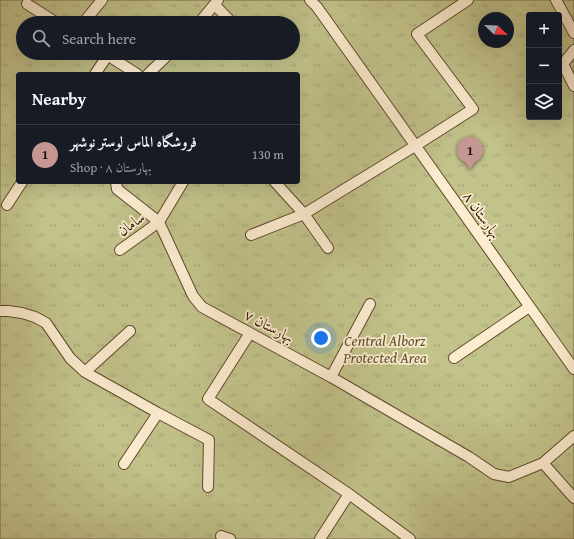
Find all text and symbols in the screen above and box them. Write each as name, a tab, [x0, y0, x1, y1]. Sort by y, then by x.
north arrow	[478, 12, 514, 48]
map controls	[526, 12, 562, 120]
button: +	[526, 12, 562, 48]
search box	[16, 16, 300, 60]
icon: search	[30, 27, 52, 49]
text: Search here	[62, 28, 136, 49]
button: −	[526, 48, 562, 84]
button: layers	[526, 84, 562, 120]
text: Nearby	[32, 86, 86, 111]
text: فروشگاه الماس لوستر نوشهر	[70, 131, 197, 152]
pin: 1	[457, 137, 483, 170]
text: 1	[42, 145, 48, 164]
text: 130 m	[252, 145, 284, 164]
text: Shop · بهارستان ۸	[70, 158, 152, 177]
street label: بهارستان ۸	[458, 187, 506, 243]
street label: سامان	[112, 206, 149, 241]
street label: بهارستان ۷	[241, 304, 298, 347]
your location	[311, 328, 331, 348]
park label: Central Alborz Protected Area	[342, 330, 427, 368]

